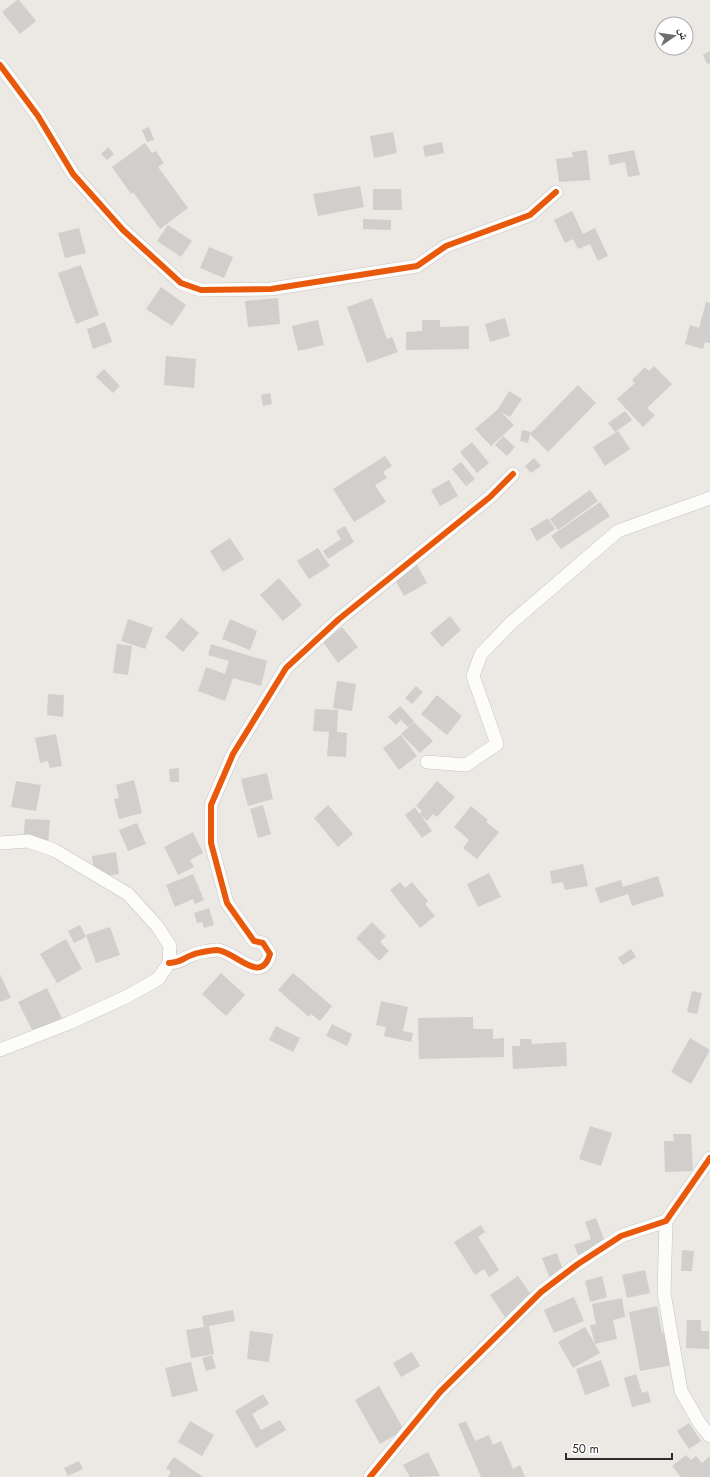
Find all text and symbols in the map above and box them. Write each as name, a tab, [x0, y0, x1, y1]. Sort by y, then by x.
north arrow	[654, 16, 694, 56]
text: ش	[675, 26, 693, 42]
scale bar	[566, 1435, 672, 1461]
text: 50 m	[572, 1440, 599, 1458]

